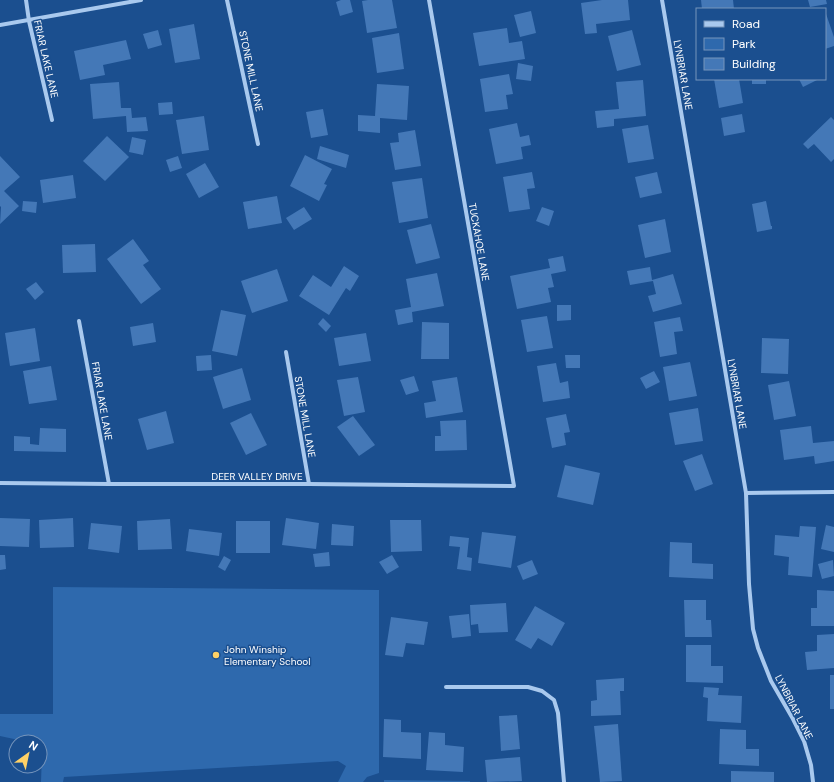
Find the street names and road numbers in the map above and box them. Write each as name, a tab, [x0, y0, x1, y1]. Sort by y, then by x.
street label: FRIAR LAKE LANE	[31, 19, 61, 99]
street label: STONE MILL LANE	[236, 29, 266, 113]
street label: LYNBRIAR LANE	[670, 39, 696, 111]
street label: TUCKAHOE LANE	[466, 202, 492, 282]
street label: LYNBRIAR LANE	[724, 358, 750, 430]
street label: FRIAR LAKE LANE	[89, 361, 115, 442]
street label: STONE MILL LANE	[291, 375, 319, 459]
street label: DEER VALLEY DRIVE	[211, 470, 303, 483]
street label: LYNBRIAR LANE	[772, 672, 816, 742]

